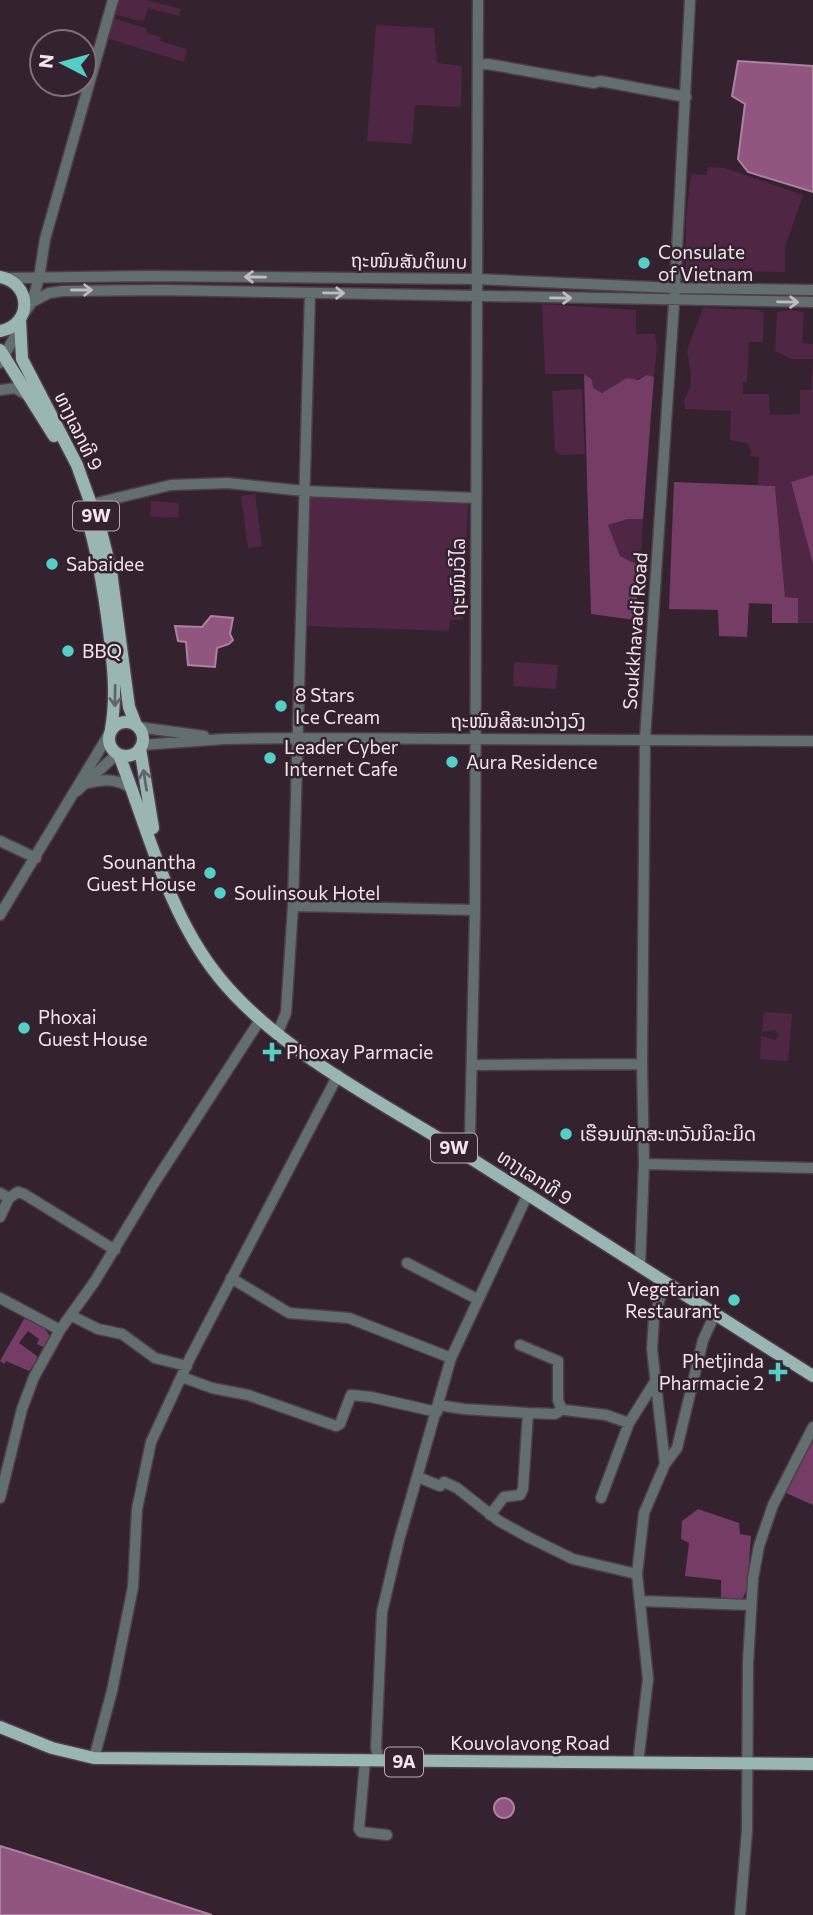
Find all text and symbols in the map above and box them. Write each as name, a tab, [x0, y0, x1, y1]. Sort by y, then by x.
north arrow	[28, 28, 98, 98]
text: N	[33, 53, 58, 69]
place label: Consulate of Vietnam	[658, 240, 753, 285]
street label: ຖະໜົນສັນຕິພາບ	[351, 248, 468, 273]
marker: Consulate of Vietnam	[636, 255, 652, 271]
one-way arrow	[244, 270, 267, 284]
one-way arrow	[70, 284, 93, 297]
one-way arrow	[322, 286, 345, 300]
one-way arrow	[549, 292, 572, 305]
one-way arrow	[777, 295, 800, 309]
street label: ທາງເລກທີ 9	[51, 388, 108, 474]
road number: 9W	[73, 502, 119, 530]
street label: ຖະໜົນວິໄລ	[446, 538, 469, 616]
place label: Sabaidee	[66, 552, 144, 575]
street label: Soukkhavadi Road	[618, 552, 651, 710]
marker: Sabaidee	[44, 556, 60, 572]
place label: BBQ	[82, 639, 122, 662]
marker: BBQ	[60, 643, 76, 659]
place label: 8 Stars Ice Cream	[295, 683, 380, 728]
one-way arrow	[108, 684, 121, 707]
marker: 8 Stars Ice Cream	[273, 698, 289, 714]
street label: ຖະໜົນສີສະຫວ່າງວົງ	[450, 709, 586, 732]
place label: Leader Cyber Internet Cafe	[284, 735, 399, 780]
marker: Leader Cyber Internet Cafe	[262, 750, 278, 766]
place label: Aura Residence	[466, 750, 597, 773]
marker: Aura Residence	[444, 754, 460, 770]
one-way arrow	[138, 769, 151, 792]
place label: Sounantha Guest House	[87, 850, 196, 895]
marker: Sounantha Guest House	[202, 865, 218, 881]
place label: Soulinsouk Hotel	[234, 881, 380, 904]
marker: Soulinsouk Hotel	[212, 885, 228, 901]
place label: Phoxai Guest House	[38, 1005, 147, 1050]
marker: Phoxai Guest House	[16, 1020, 32, 1036]
place label: Phoxay Parmacie	[286, 1040, 433, 1063]
marker: Phoxay Parmacie	[264, 1044, 280, 1060]
place label: ເຮືອນພັກສະຫວັນນິລະມິດ	[580, 1122, 756, 1145]
marker: ເຮືອນພັກສະຫວັນນິລະມິດ	[558, 1126, 574, 1142]
road number: 9W	[431, 1134, 477, 1162]
street label: ທາງເລກທີ 9	[493, 1144, 577, 1209]
place label: Vegetarian Restaurant	[625, 1277, 720, 1322]
marker: Vegetarian Restaurant	[726, 1292, 742, 1308]
place label: Phetjinda Pharmacie 2	[659, 1349, 764, 1394]
marker: Phetjinda Pharmacie 2	[770, 1364, 786, 1380]
street label: Kouvolavong Road	[450, 1731, 610, 1754]
road number: 9A	[385, 1748, 423, 1777]

